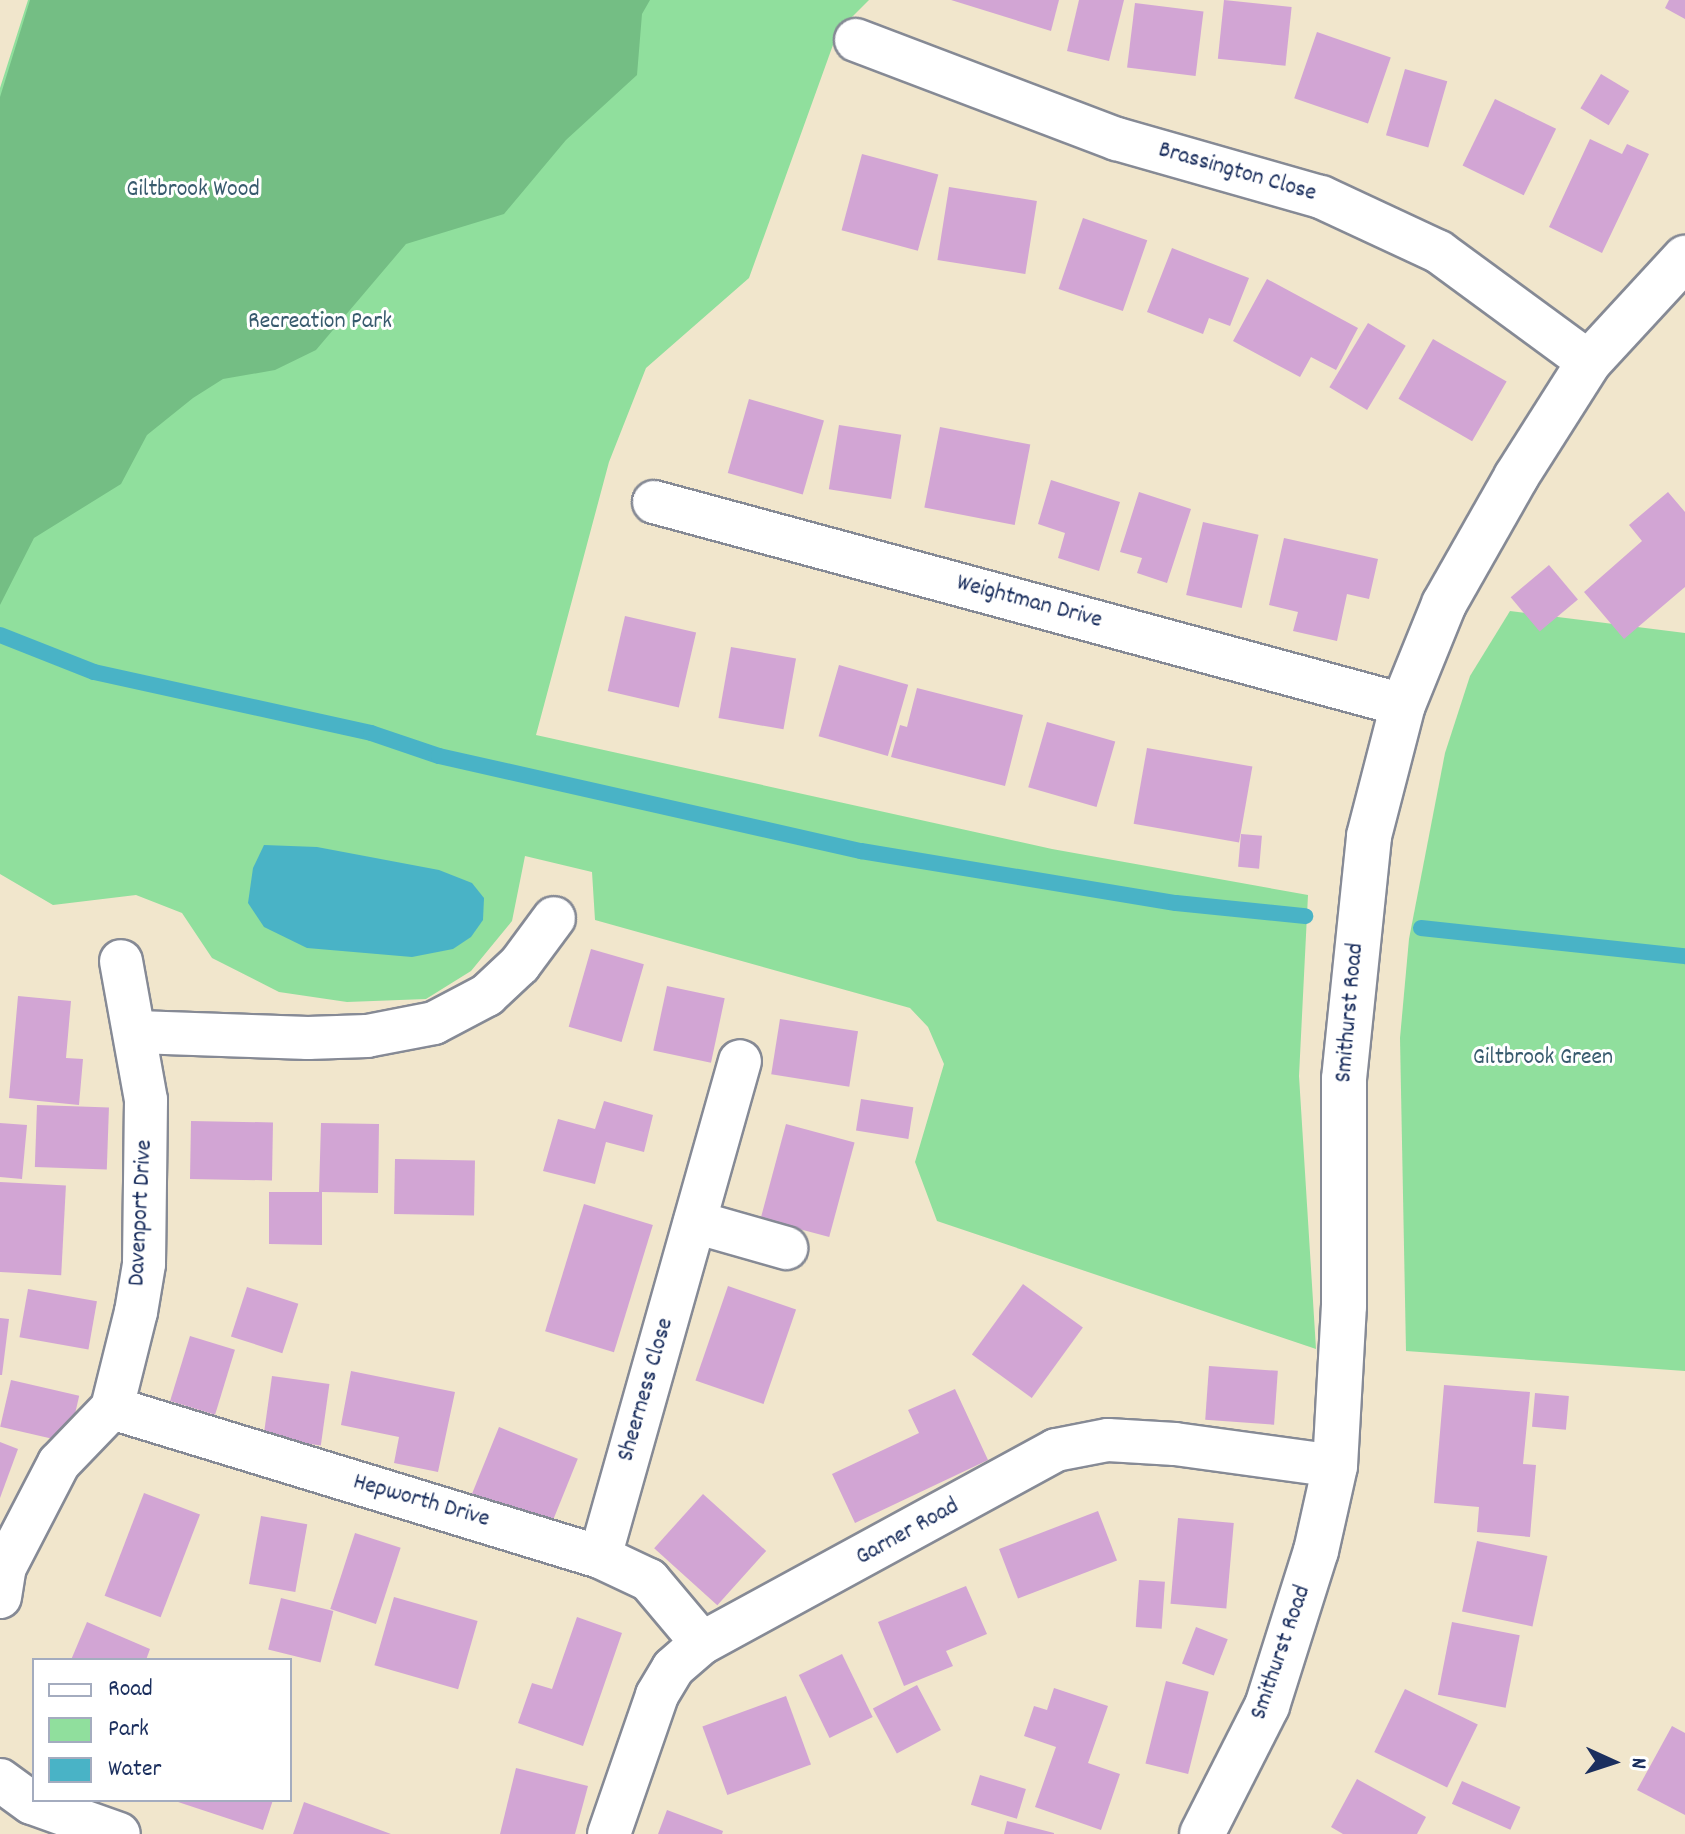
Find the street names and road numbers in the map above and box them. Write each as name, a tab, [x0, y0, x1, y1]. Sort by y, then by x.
street label: Brassington Close	[1155, 137, 1319, 209]
street label: Weightman Drive	[953, 570, 1105, 636]
street label: Smithurst Road	[1331, 942, 1371, 1084]
street label: Davenport Drive	[124, 1139, 160, 1287]
street label: Sheerness Close	[613, 1315, 681, 1465]
street label: Hepworth Drive	[349, 1469, 493, 1535]
street label: Garner Road	[852, 1493, 964, 1573]
street label: Smithurst Road	[1246, 1582, 1318, 1724]

